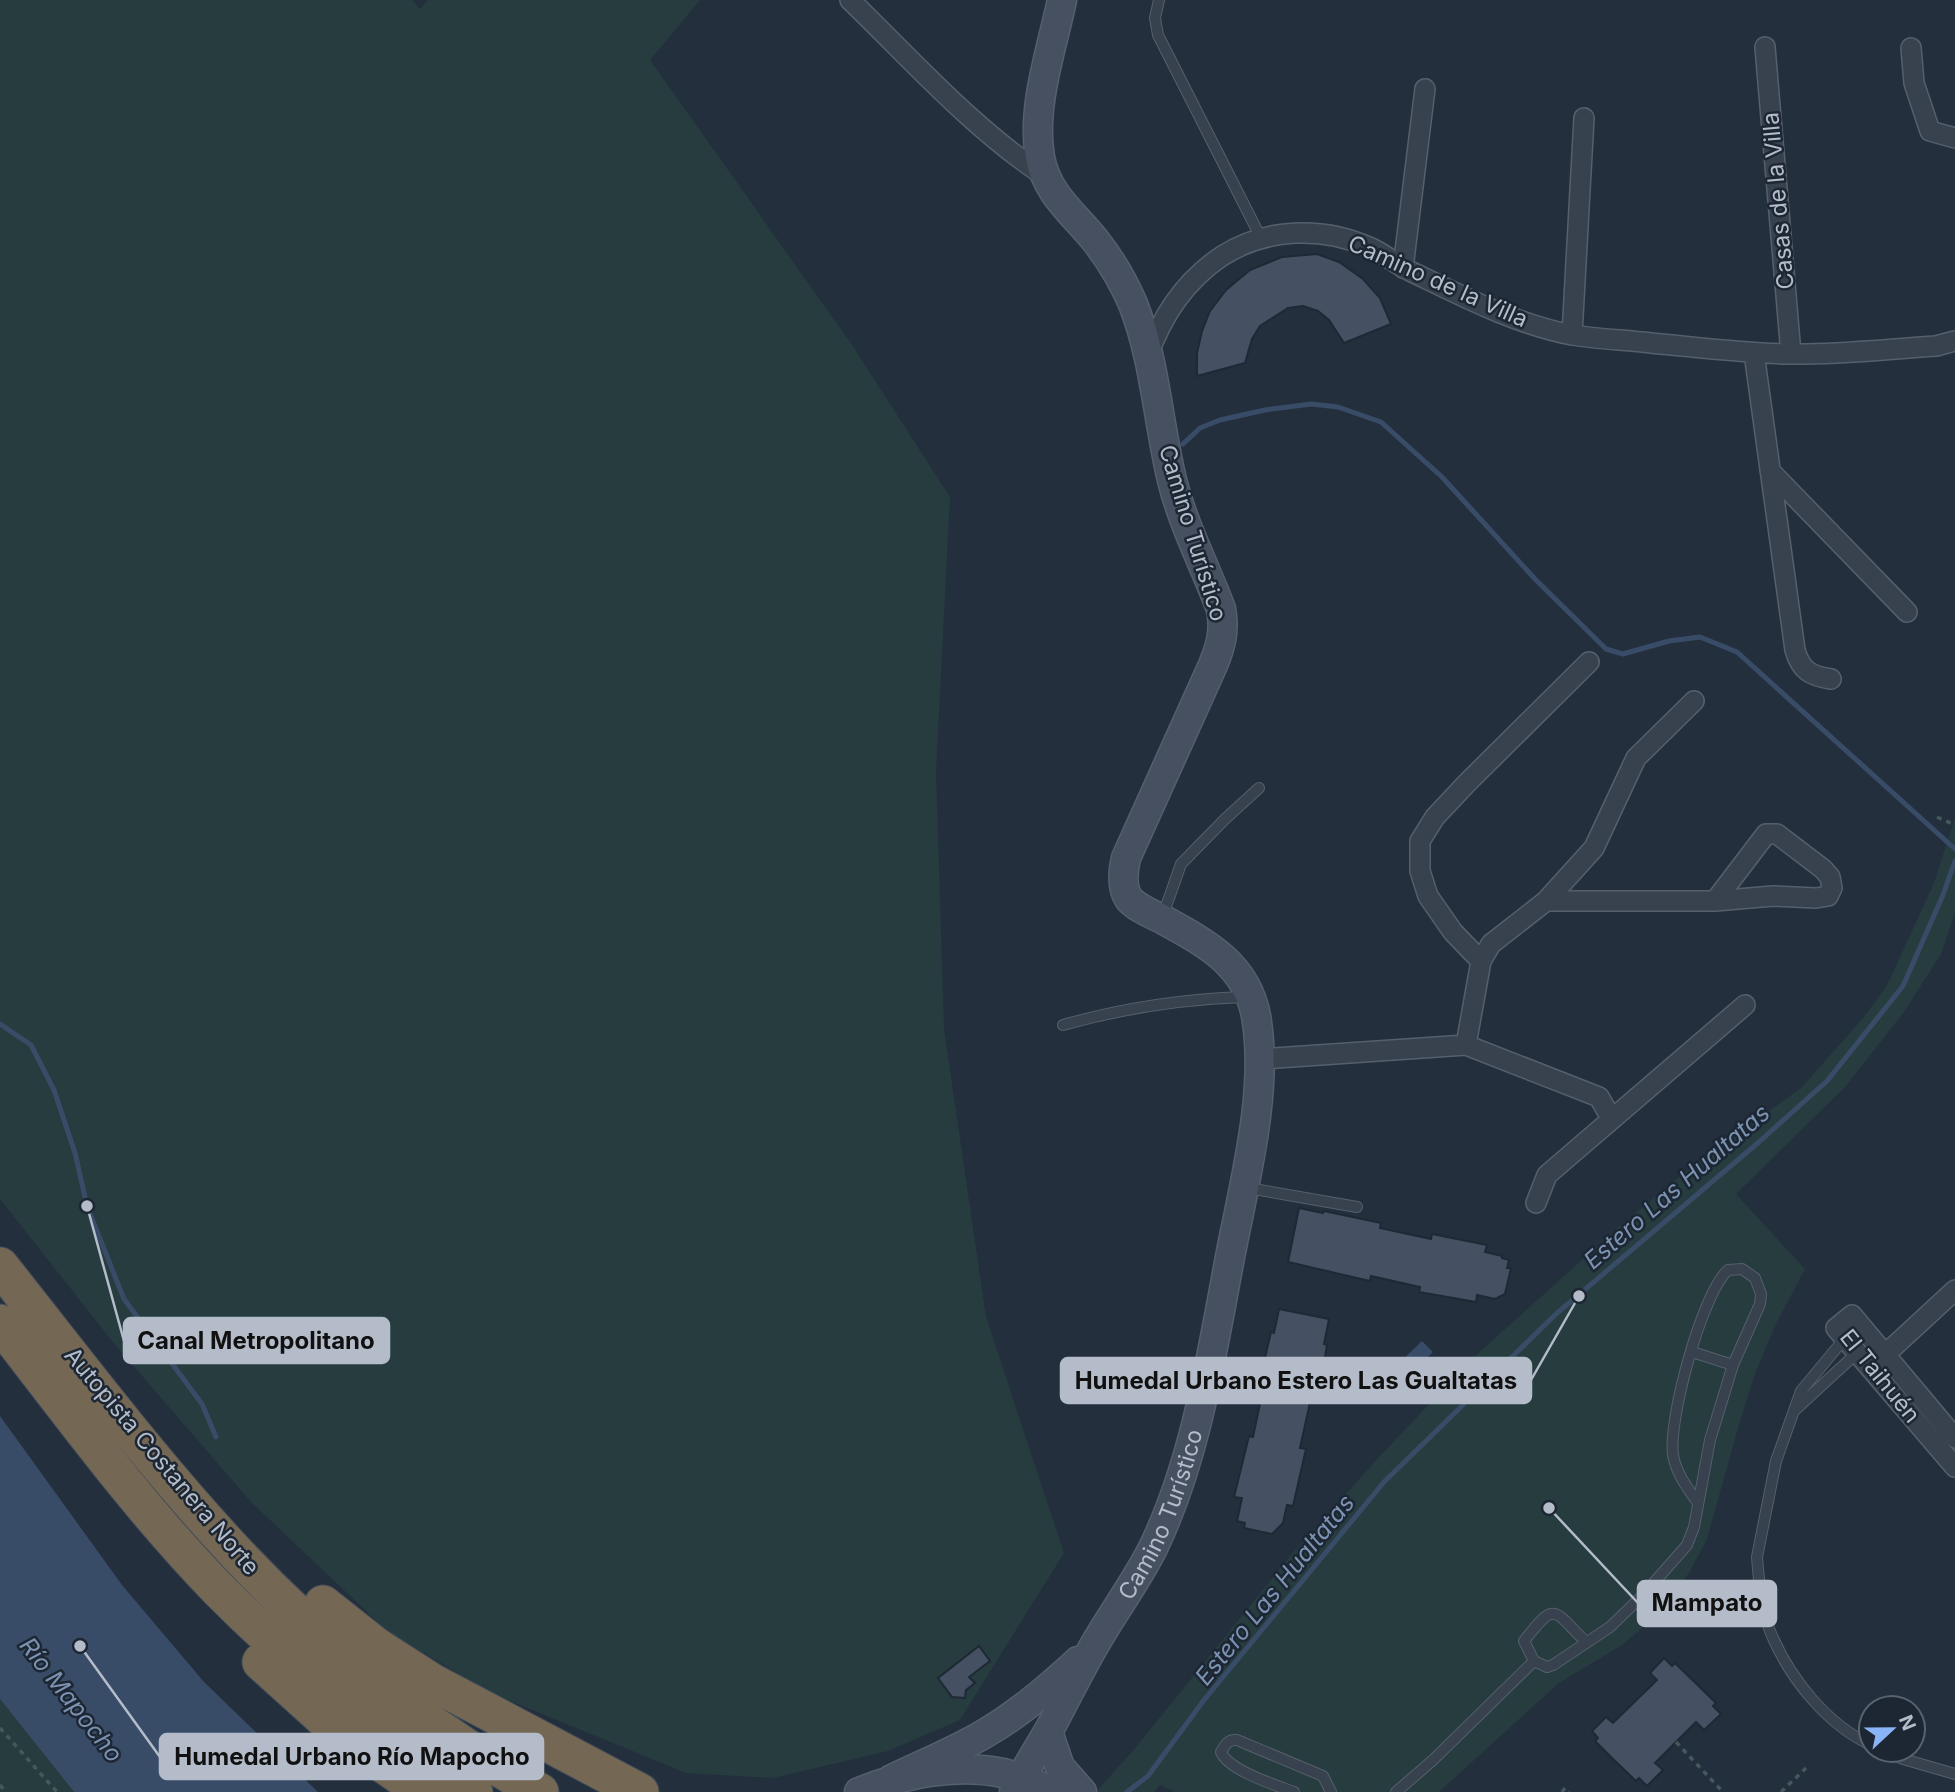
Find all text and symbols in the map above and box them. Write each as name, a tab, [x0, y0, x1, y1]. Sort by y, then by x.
street label: Casas de la Villa	[1756, 111, 1800, 291]
street label: Camino de la Villa	[1344, 229, 1532, 333]
street label: Camino Turístico	[1153, 442, 1233, 624]
water label: Estero Las Hualtatas	[1578, 1098, 1775, 1275]
callout: Canal Metropolitano	[124, 1318, 389, 1363]
street label: El Taihuén	[1834, 1324, 1926, 1428]
text: Canal Metropolitano	[137, 1326, 375, 1355]
street label: Autopista Costanera Norte	[59, 1341, 265, 1581]
callout: Humedal Urbano Estero Las Gualtatas	[1061, 1358, 1531, 1403]
text: Humedal Urbano Estero Las Gualtatas	[1075, 1366, 1517, 1395]
street label: Camino Turístico	[1112, 1426, 1208, 1605]
water label: Estero Las Hualtatas	[1189, 1489, 1360, 1691]
callout: Mampato	[1638, 1581, 1776, 1626]
text: Mampato	[1652, 1588, 1762, 1617]
water label: Río Mapocho	[14, 1632, 129, 1768]
north arrow	[1857, 1694, 1927, 1764]
text: N	[1894, 1712, 1921, 1734]
callout: Humedal Urbano Río Mapocho	[160, 1734, 543, 1779]
text: Humedal Urbano Río Mapocho	[174, 1742, 530, 1771]

